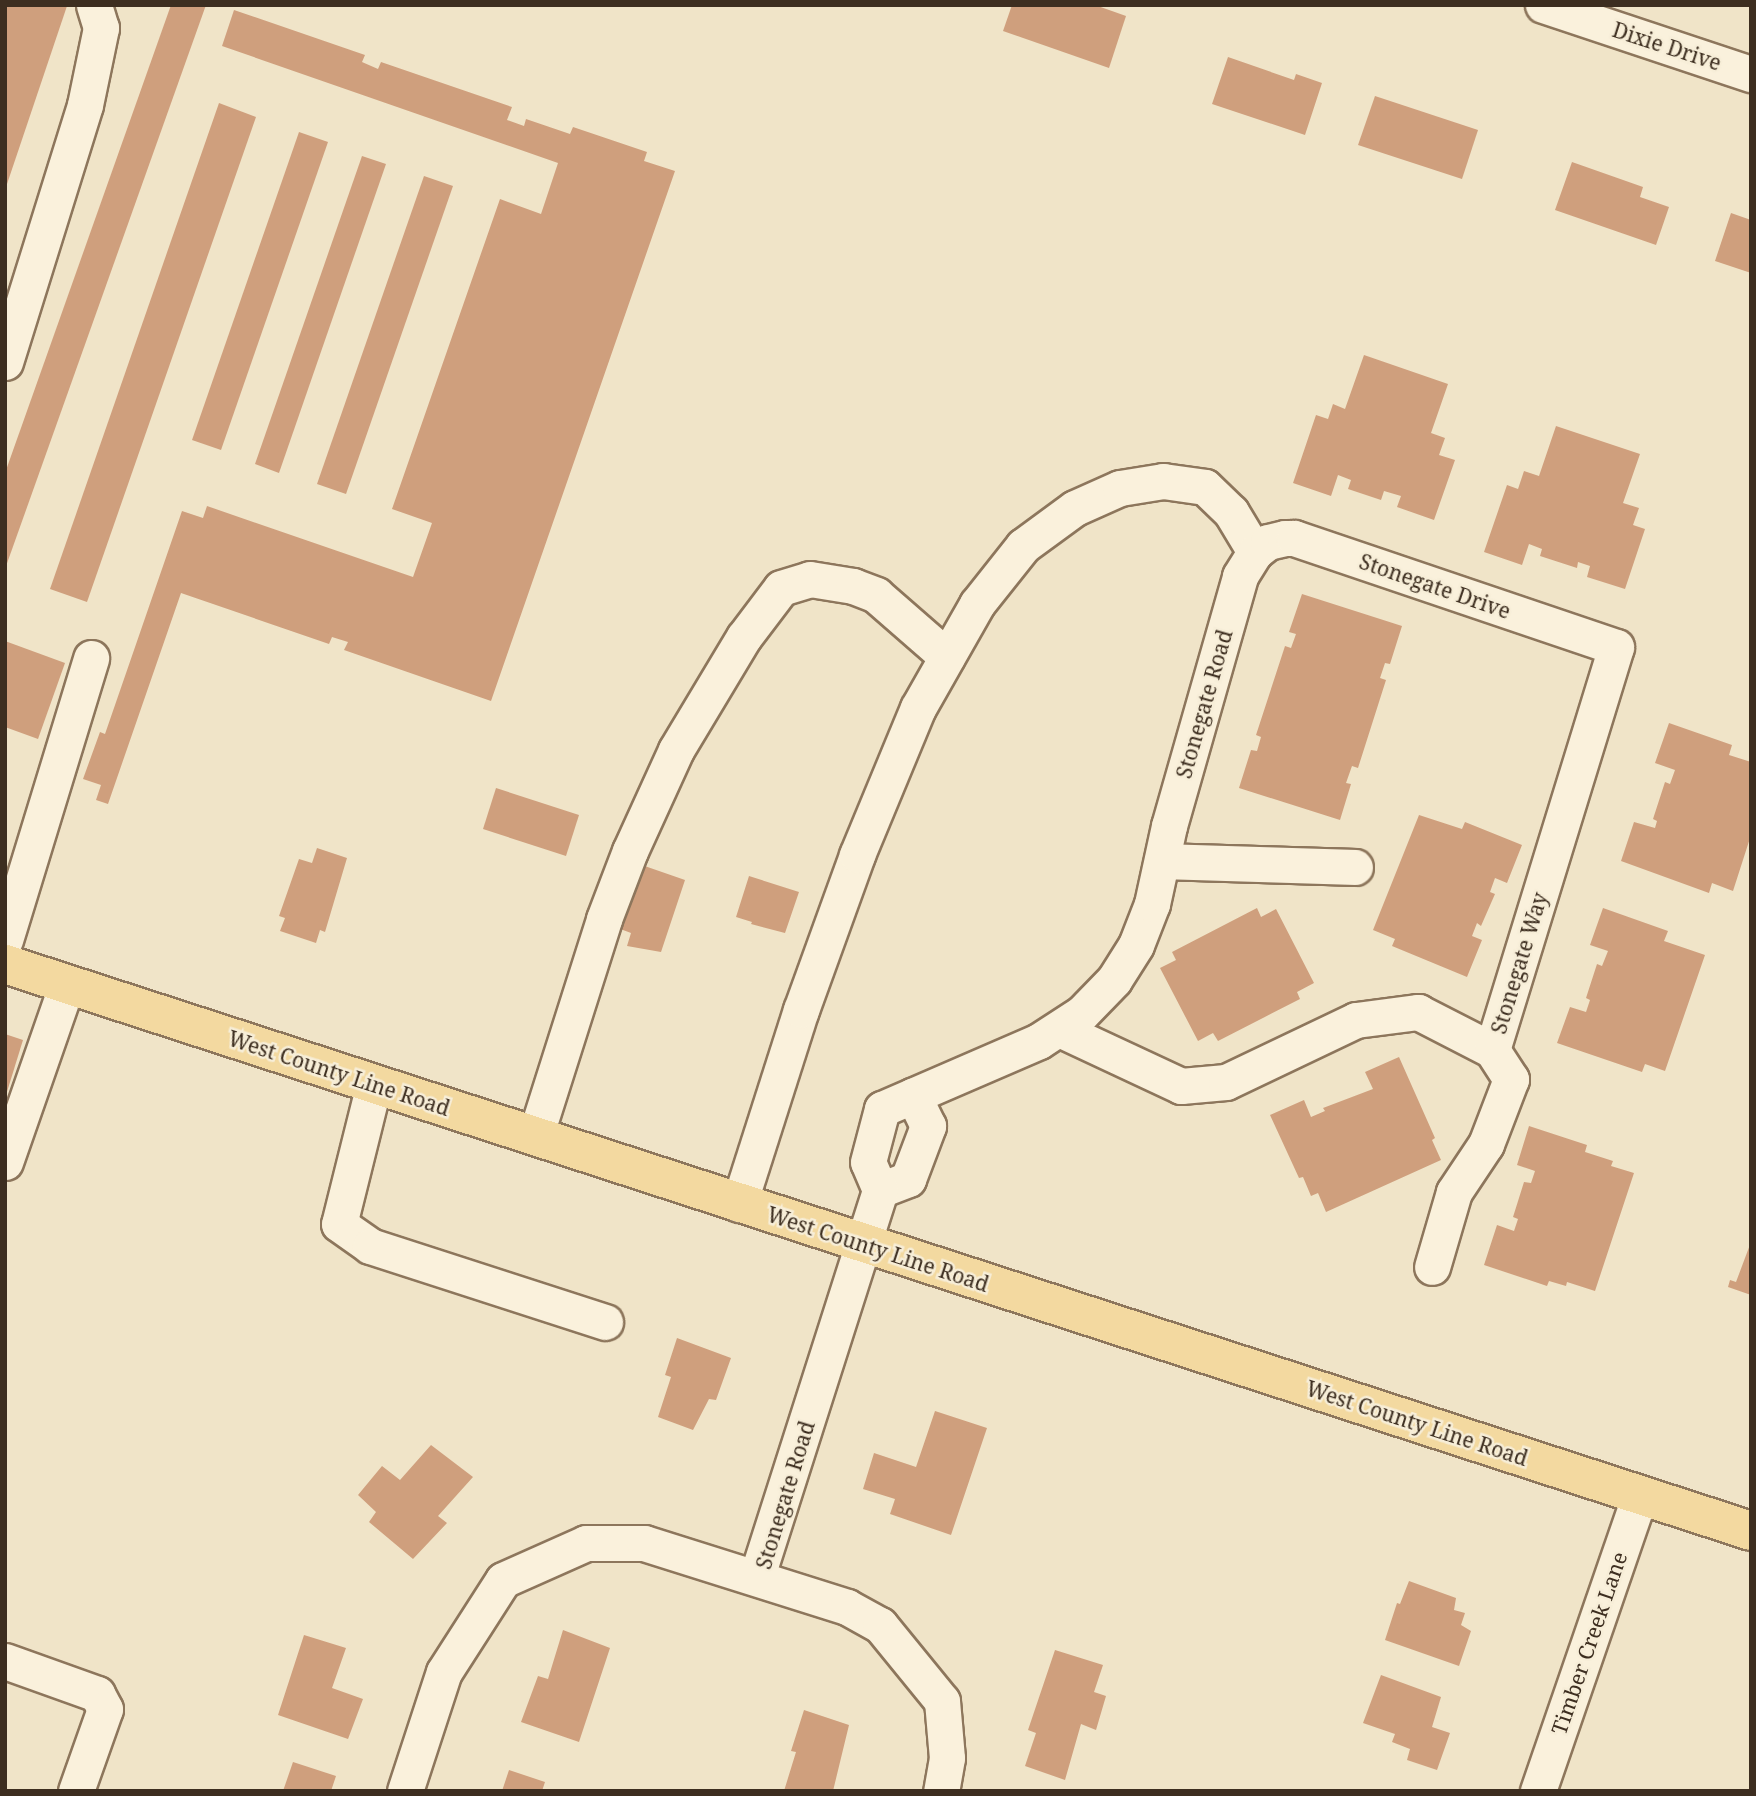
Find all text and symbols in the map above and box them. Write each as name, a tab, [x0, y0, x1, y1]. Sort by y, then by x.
street label: Dixie Drive	[1609, 17, 1725, 75]
street label: Stonegate Drive	[1356, 548, 1514, 624]
street label: Stonegate Road	[1171, 627, 1237, 781]
street label: Stonegate Way	[1486, 889, 1552, 1037]
street label: West County Line Road	[225, 1025, 453, 1121]
street label: West County Line Road	[764, 1201, 992, 1297]
street label: West County Line Road	[1303, 1375, 1531, 1471]
street label: Stonegate Road	[751, 1418, 819, 1572]
street label: Timber Creek Lane	[1546, 1548, 1632, 1738]

